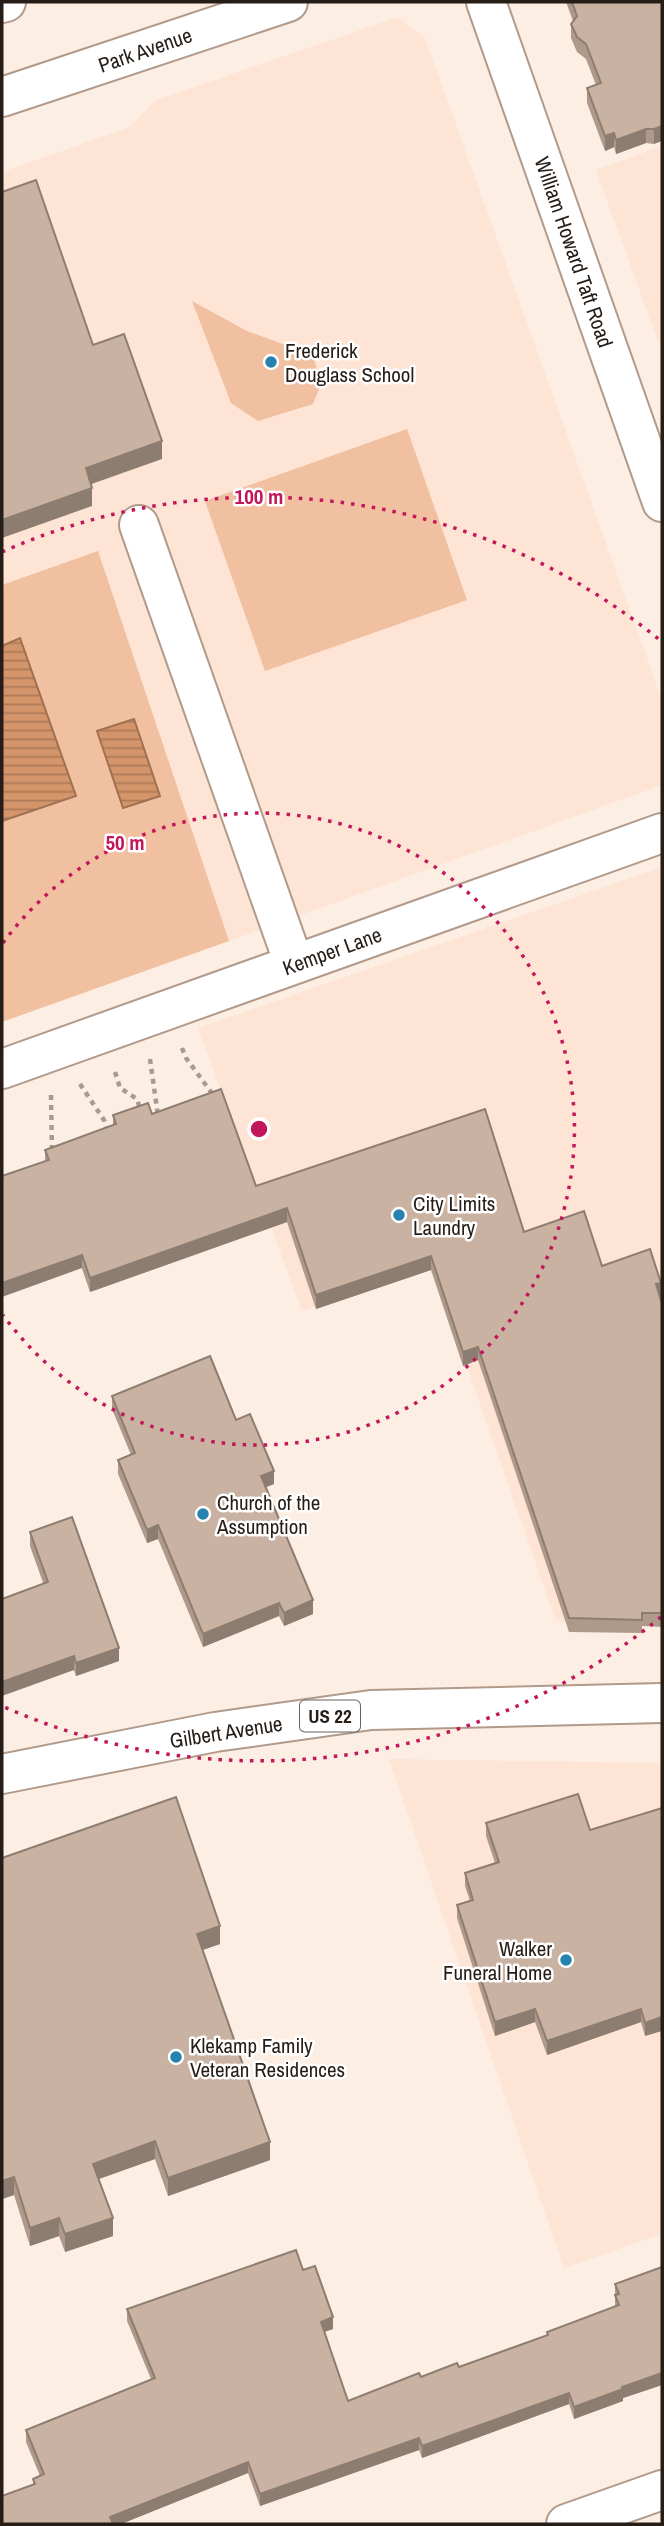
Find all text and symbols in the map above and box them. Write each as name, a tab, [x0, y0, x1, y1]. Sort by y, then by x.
street label: Park Avenue	[94, 20, 196, 80]
street label: William Howard Taft Road	[528, 153, 620, 351]
place label: Frederick Douglass School	[285, 336, 414, 389]
marker: Frederick Douglass School	[263, 354, 279, 370]
text: 100 m	[235, 482, 283, 511]
text: 50 m	[105, 828, 145, 857]
street label: Kemper Lane	[278, 920, 386, 982]
centre of rings	[247, 1117, 271, 1141]
place label: City Limits Laundry	[413, 1189, 495, 1242]
marker: City Limits Laundry	[391, 1207, 407, 1223]
place label: Church of the Assumption	[216, 1488, 320, 1541]
marker: Church of the Assumption	[195, 1506, 211, 1522]
road number: US 22	[300, 1700, 360, 1732]
street label: Gilbert Avenue	[168, 1709, 284, 1755]
place label: Walker Funeral Home	[443, 1934, 552, 1987]
marker: Walker Funeral Home	[558, 1952, 574, 1968]
place label: Klekamp Family Veteran Residences	[190, 2031, 345, 2084]
marker: Klekamp Family Veteran Residences	[168, 2049, 184, 2065]

